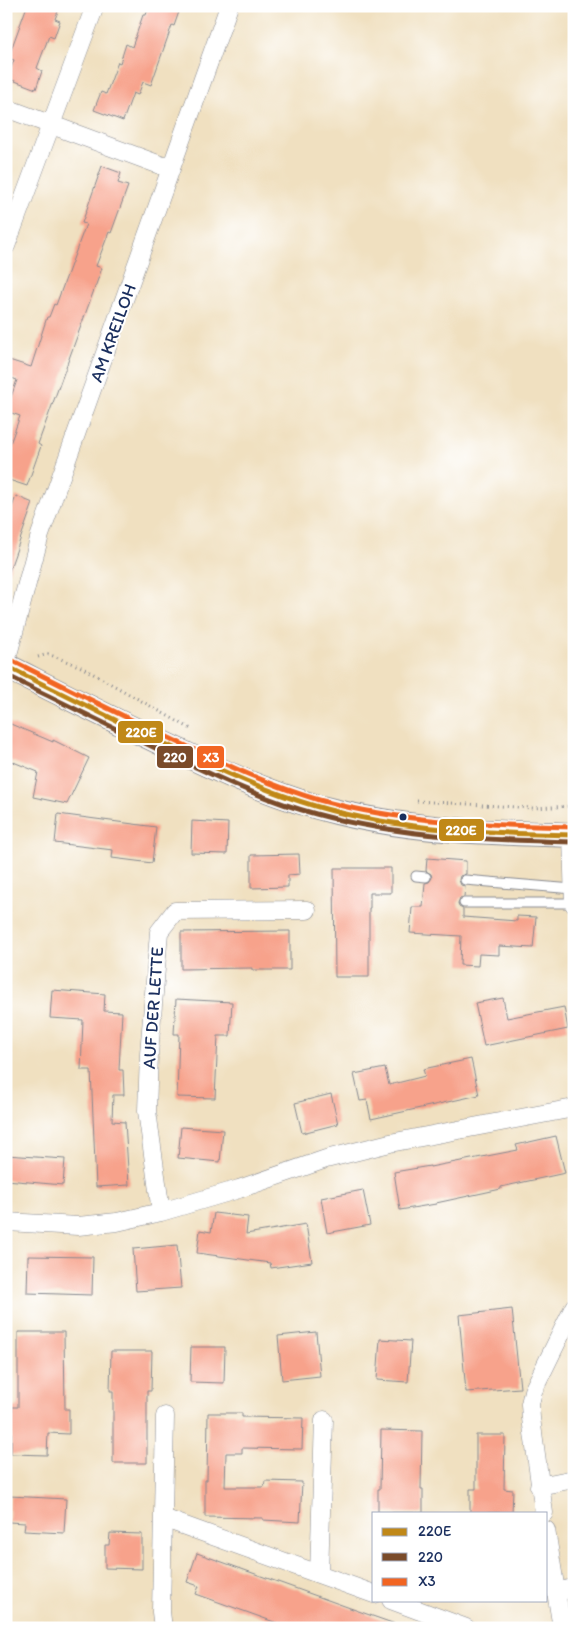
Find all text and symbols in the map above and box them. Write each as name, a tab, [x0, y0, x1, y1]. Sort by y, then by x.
street label: AM KREILOH	[85, 281, 141, 385]
line badge: 220E	[117, 720, 164, 744]
text: 220E	[125, 724, 157, 741]
line badge: 220	[156, 745, 194, 769]
line badge: X3	[196, 745, 225, 769]
text: 220	[163, 749, 187, 766]
text: X3	[203, 749, 220, 766]
unlabelled marker	[398, 812, 408, 822]
line badge: 220E	[438, 818, 485, 842]
text: 220E	[445, 822, 477, 839]
street label: AUF DER LETTE	[138, 946, 168, 1070]
legend	[372, 1512, 548, 1602]
text: 220E	[418, 1522, 451, 1540]
text: 220	[418, 1548, 443, 1566]
text: X3	[418, 1572, 436, 1590]

